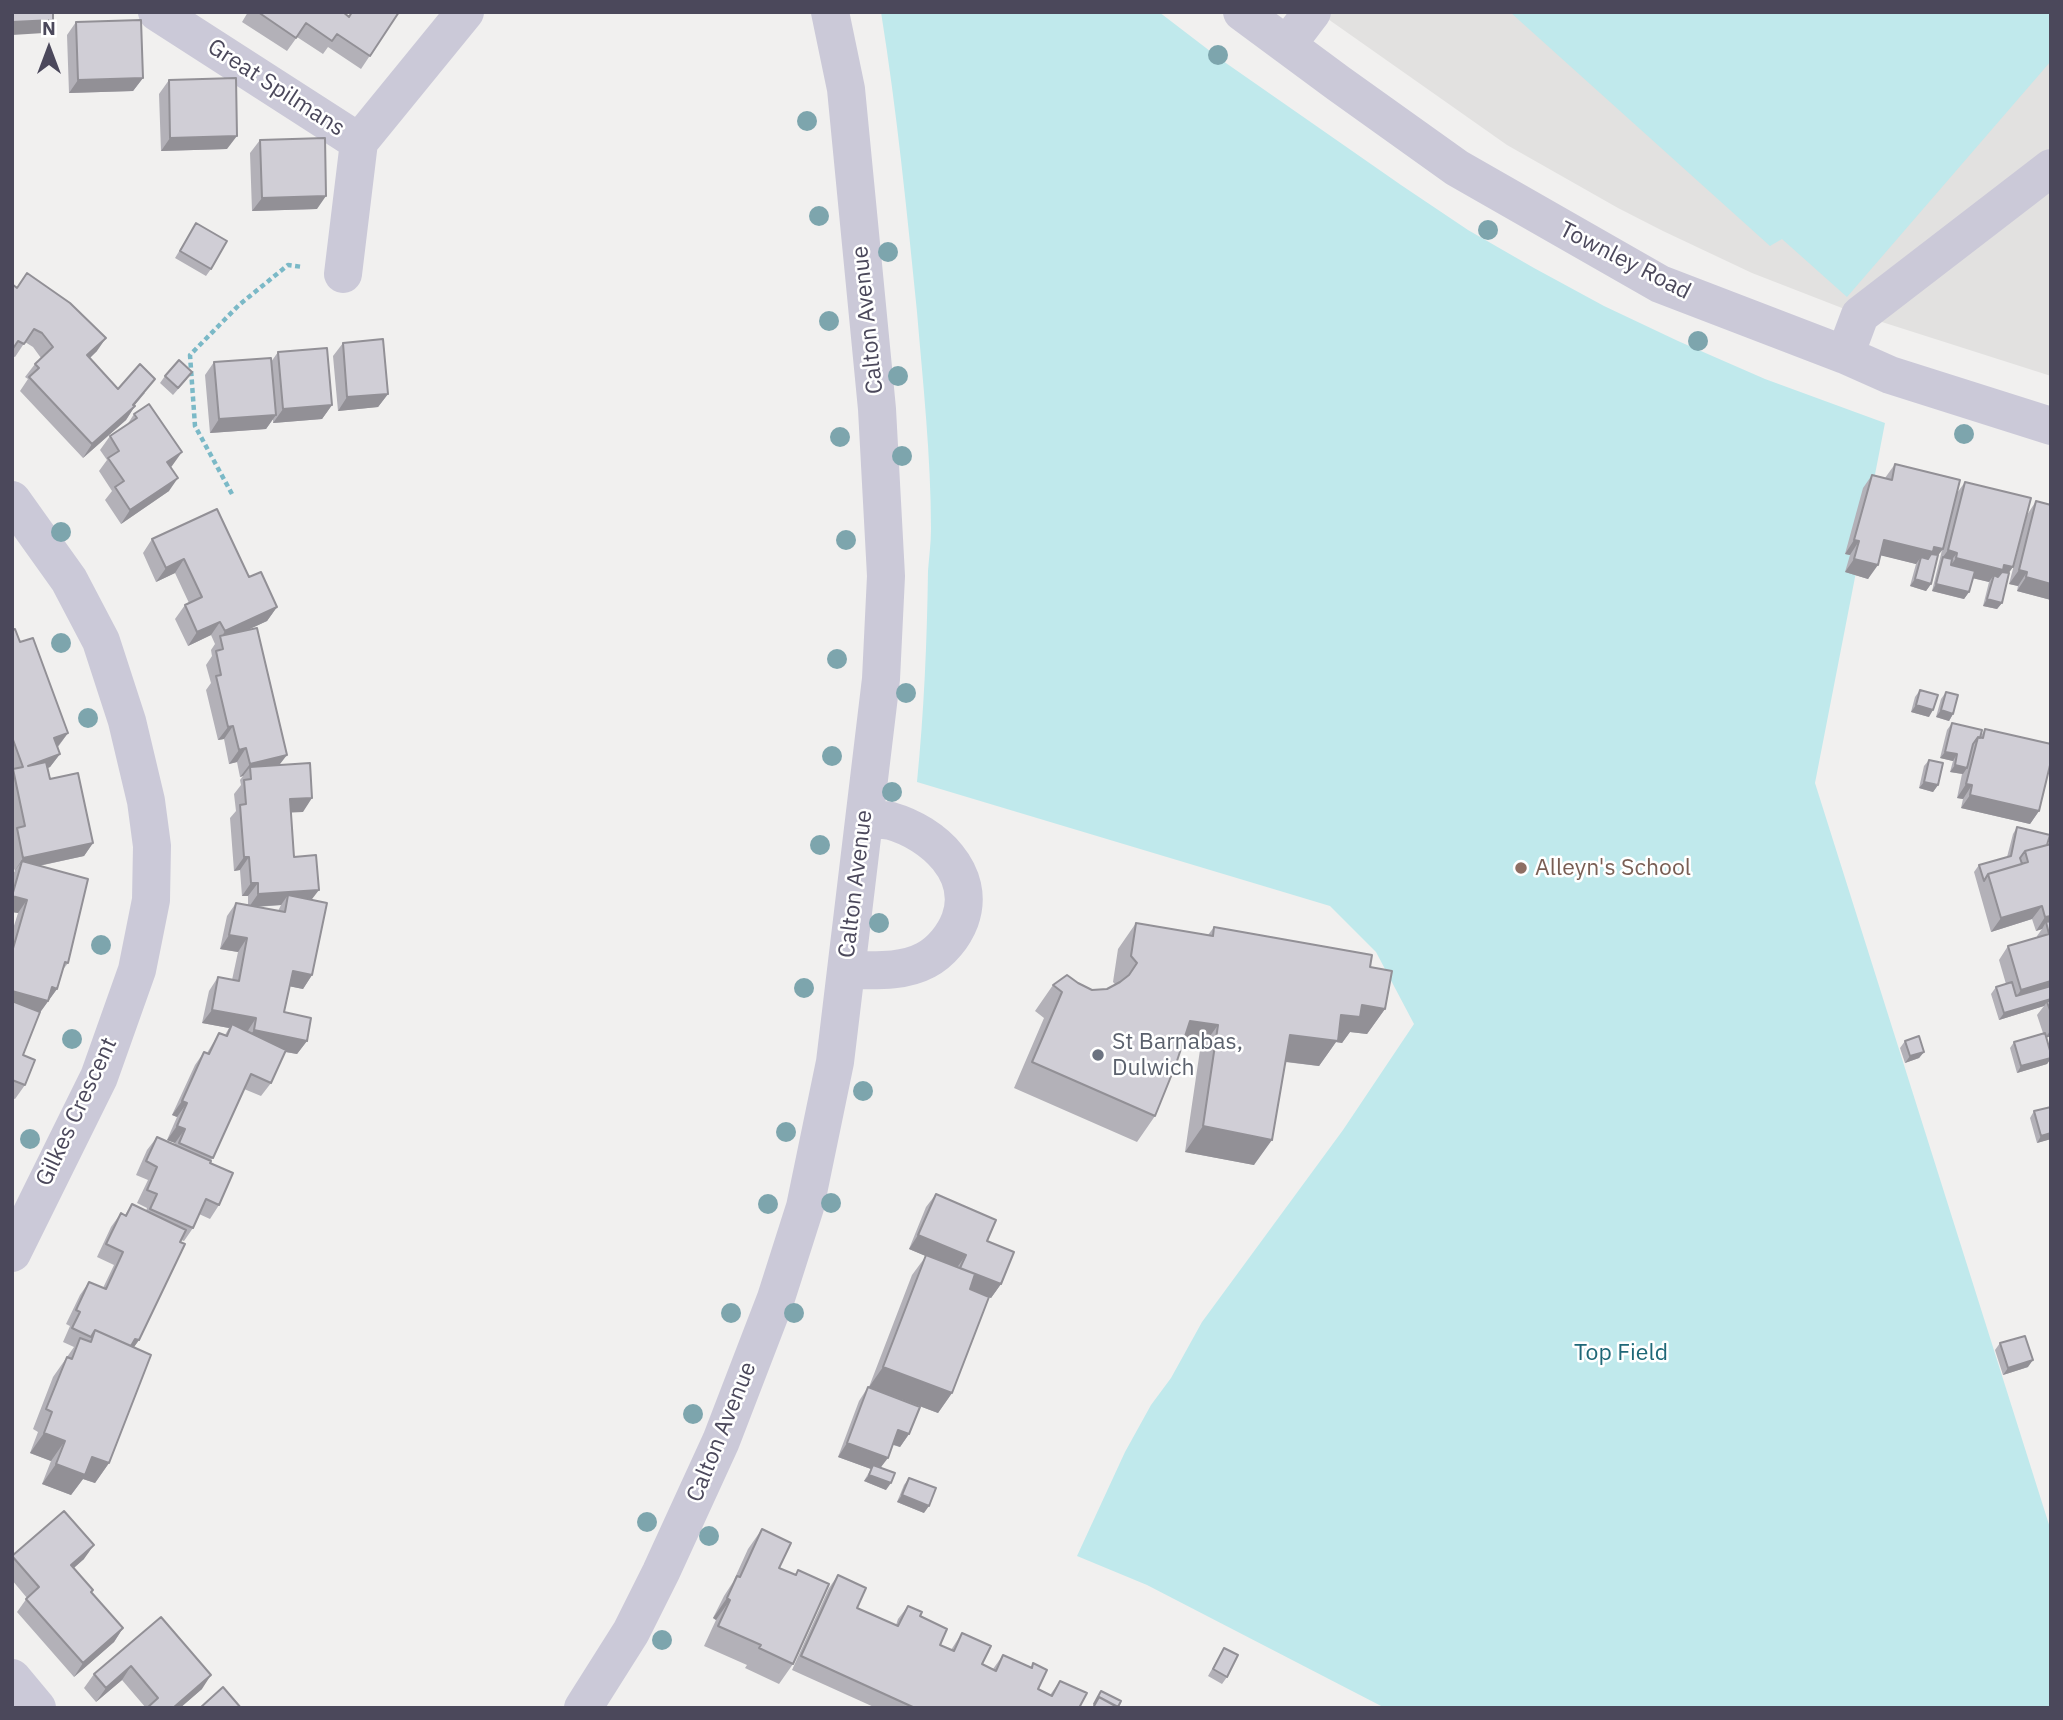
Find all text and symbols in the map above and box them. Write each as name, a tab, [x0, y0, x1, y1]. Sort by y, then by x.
north arrow	[14, 14, 84, 84]
text: N	[42, 16, 56, 40]
street label: Great Spilmans	[202, 33, 350, 143]
street label: Townley Road	[1555, 216, 1695, 306]
street label: Calton Avenue	[846, 245, 890, 395]
street label: Calton Avenue	[833, 808, 879, 960]
place label: Alleyn's School	[1535, 854, 1691, 882]
marker: Alleyn's School	[1513, 860, 1529, 876]
place label: St Barnabas, Dulwich	[1112, 1028, 1243, 1082]
street label: Gilkes Crescent	[31, 1033, 123, 1191]
marker: St Barnabas, Dulwich	[1090, 1047, 1106, 1063]
park label: Top Field	[1574, 1339, 1668, 1367]
street label: Calton Avenue	[681, 1358, 763, 1506]

